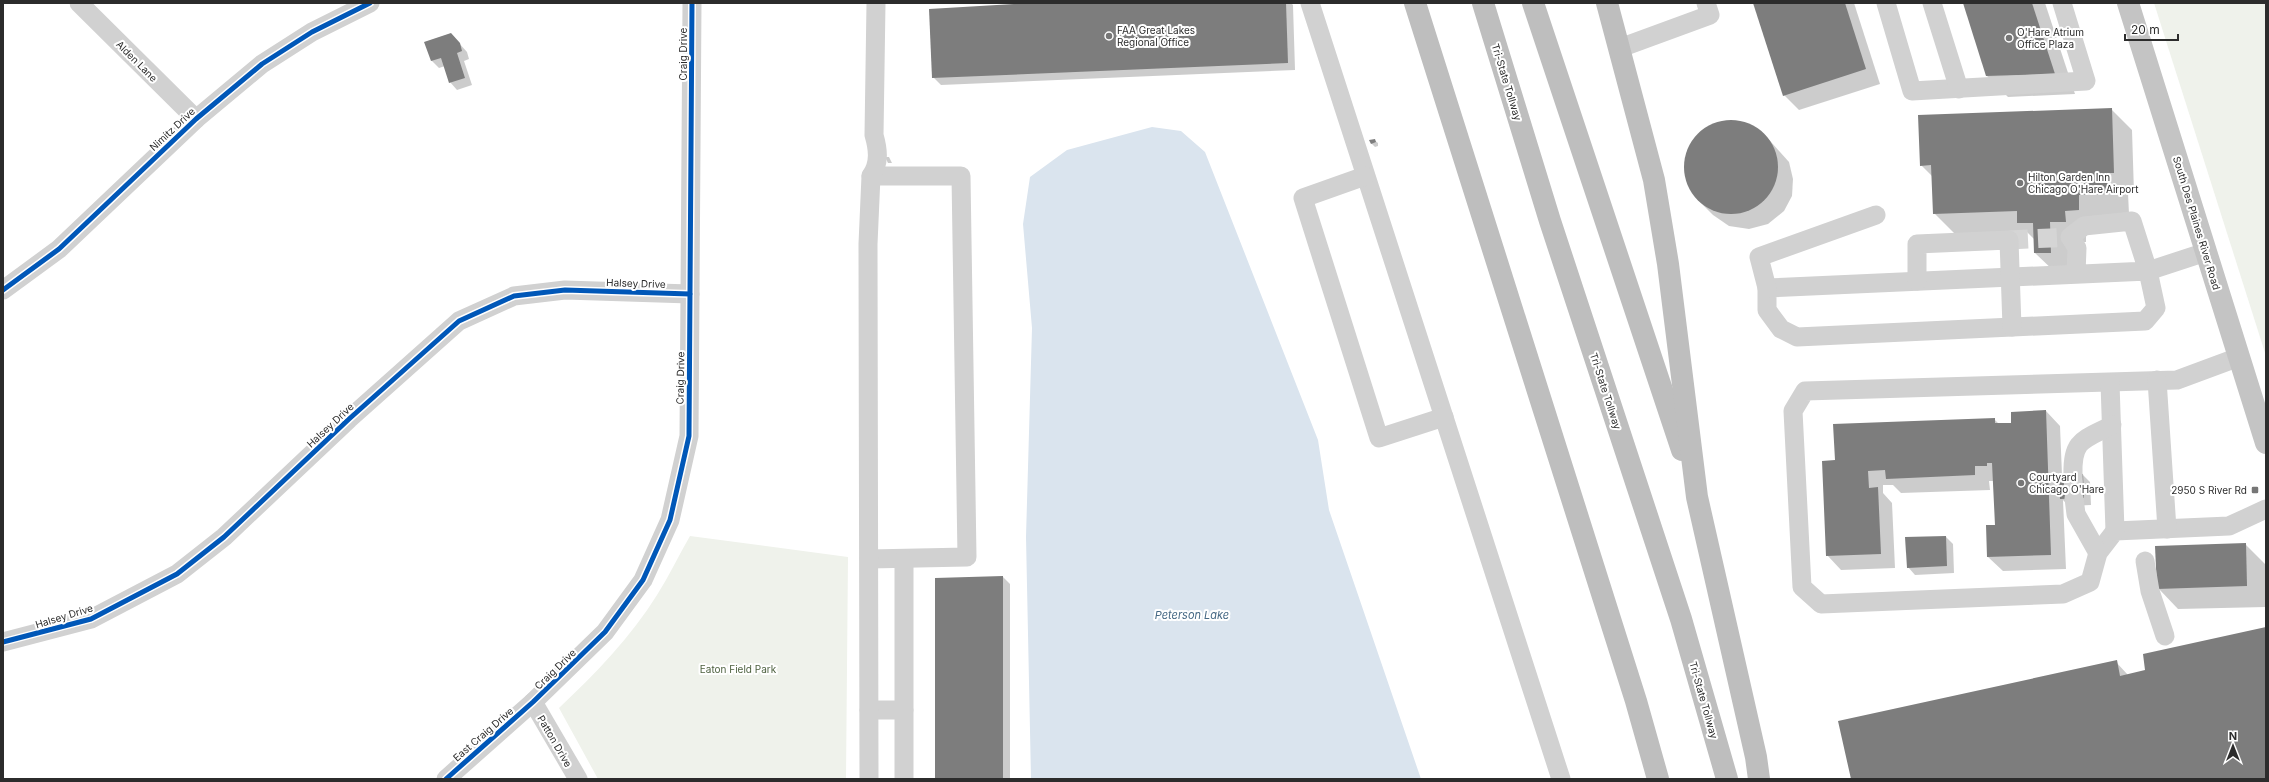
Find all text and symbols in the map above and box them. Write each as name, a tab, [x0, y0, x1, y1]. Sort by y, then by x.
scale bar	[2125, 16, 2178, 42]
text: 20 m	[2131, 22, 2160, 37]
place label: FAA Great Lakes Regional Office	[1117, 24, 1195, 48]
place label: O'Hare Atrium Office Plaza	[2017, 26, 2084, 50]
street label: Craig Drive	[677, 27, 689, 80]
marker: FAA Great Lakes Regional Office	[1104, 31, 1114, 41]
marker: O'Hare Atrium Office Plaza	[2004, 33, 2014, 43]
street label: Alden Lane	[114, 38, 160, 84]
street label: Tri-State Tollway	[1490, 42, 1525, 122]
street label: Nimitz Drive	[147, 105, 197, 153]
street label: South Des Plaines River Road	[2171, 155, 2223, 291]
place label: Hilton Garden Inn Chicago O'Hare Airport	[2028, 171, 2139, 195]
marker: Hilton Garden Inn Chicago O'Hare Airport	[2015, 178, 2025, 188]
street label: Halsey Drive	[606, 276, 666, 290]
street label: Craig Drive	[674, 351, 686, 405]
street label: Tri-State Tollway	[1588, 351, 1624, 431]
street label: Halsey Drive	[304, 400, 356, 450]
place label: Courtyard Chicago O'Hare	[2029, 471, 2104, 495]
marker: Courtyard Chicago O'Hare	[2016, 478, 2026, 488]
place label: 2950 S River Rd	[2171, 484, 2247, 496]
marker: 2950 S River Rd	[2250, 485, 2260, 495]
street label: Halsey Drive	[34, 601, 94, 630]
water label: Peterson Lake	[1155, 608, 1229, 622]
street label: Craig Drive	[532, 646, 578, 692]
street label: Tri-State Tollway	[1687, 660, 1721, 740]
park label: Eaton Field Park	[700, 663, 777, 675]
street label: East Craig Drive	[450, 704, 516, 763]
street label: Patton Drive	[535, 713, 575, 769]
north arrow	[2213, 726, 2253, 766]
text: N	[2229, 729, 2237, 743]

